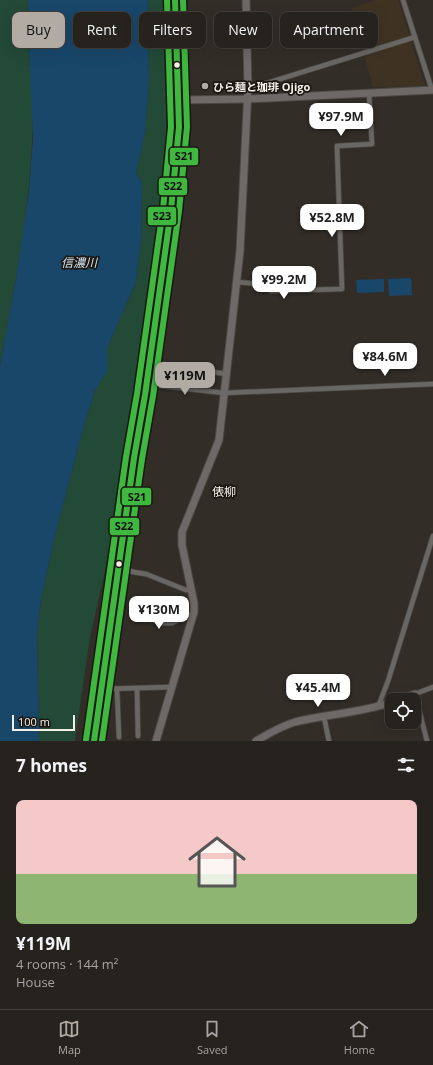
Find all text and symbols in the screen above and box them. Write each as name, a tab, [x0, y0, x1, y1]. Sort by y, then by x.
chip: Buy	[12, 12, 65, 48]
chip: Rent	[73, 12, 131, 48]
chip: Filters	[139, 12, 206, 48]
chip: New	[214, 12, 272, 48]
chip: Apartment	[280, 12, 378, 48]
unlabelled marker	[172, 60, 182, 70]
place label: ひら麺と珈琲 Ojigo	[213, 79, 311, 94]
marker: ひら麺と珈琲 Ojigo	[200, 81, 210, 91]
pin: ¥97.9M	[308, 103, 374, 137]
text: ¥97.9M	[318, 107, 364, 125]
line badge: S21	[169, 147, 199, 166]
text: S21	[175, 148, 193, 163]
line badge: S22	[158, 177, 188, 196]
text: S22	[164, 178, 182, 193]
pin: ¥52.8M	[299, 204, 365, 238]
line badge: S23	[147, 206, 177, 226]
text: S23	[153, 208, 171, 223]
text: ¥52.8M	[309, 208, 355, 226]
water label: 信濃川	[61, 254, 99, 271]
pin: ¥99.2M	[251, 266, 317, 300]
text: ¥99.2M	[261, 270, 307, 288]
pin: ¥84.6M	[352, 343, 418, 377]
text: ¥84.6M	[362, 347, 408, 365]
pin: ¥119M	[157, 362, 213, 396]
text: ¥119M	[164, 366, 206, 384]
district label: 俵柳	[212, 483, 236, 500]
line badge: S21	[121, 487, 152, 506]
text: S21	[128, 489, 146, 504]
line badge: S22	[109, 517, 140, 536]
text: S22	[115, 518, 133, 533]
unlabelled marker	[114, 559, 124, 569]
pin: ¥130M	[131, 596, 187, 630]
text: ¥130M	[138, 600, 180, 618]
pin: ¥45.4M	[285, 674, 351, 708]
text: ¥45.4M	[295, 678, 341, 696]
map controls	[385, 693, 421, 729]
button: locate	[385, 693, 421, 729]
scale bar	[12, 713, 75, 732]
text: 100 m	[18, 714, 50, 729]
text: 7 homes	[16, 754, 87, 777]
icon: filters	[395, 754, 417, 776]
icon: home	[181, 826, 253, 898]
text: ¥119M	[16, 932, 71, 955]
text: 4 rooms · 144 m²	[16, 955, 118, 973]
text: House	[16, 973, 55, 991]
tab: Map	[58, 1018, 81, 1057]
tab: Saved	[197, 1018, 228, 1057]
tab: Home	[344, 1018, 375, 1057]

